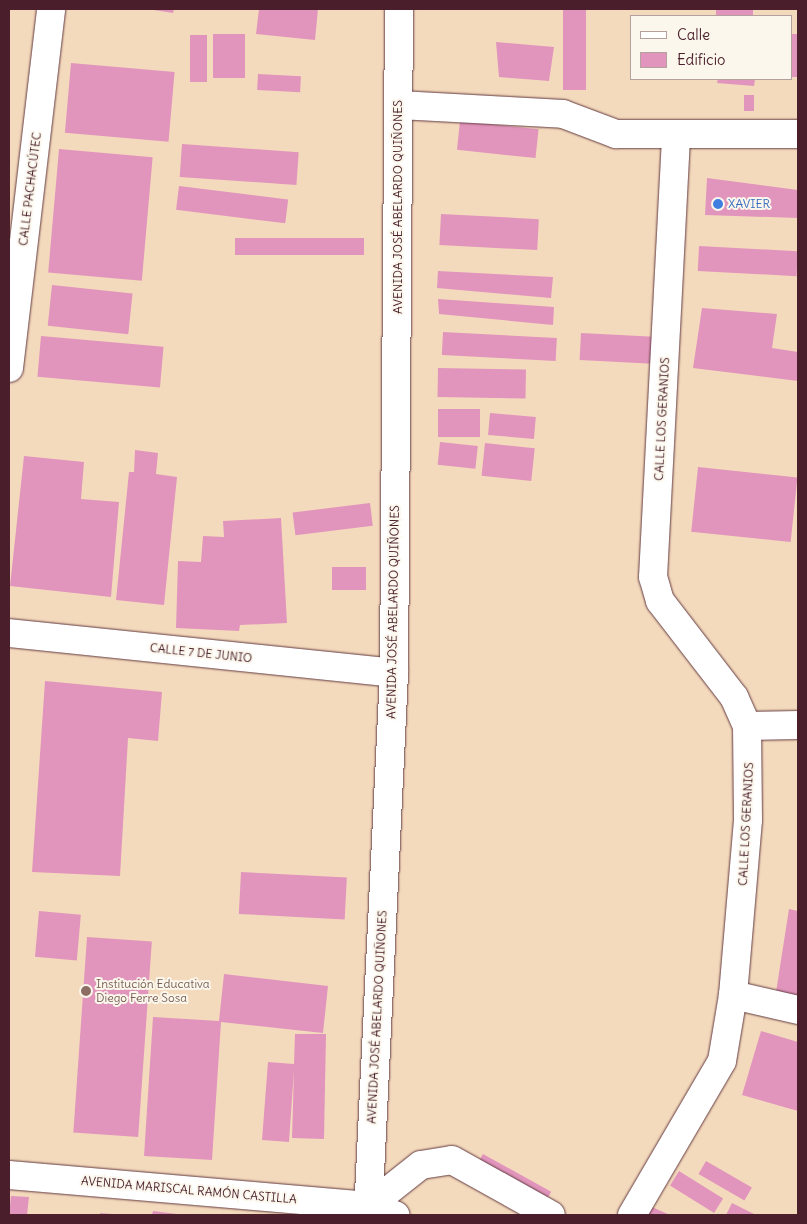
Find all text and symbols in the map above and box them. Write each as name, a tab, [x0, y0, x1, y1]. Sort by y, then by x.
legend	[630, 15, 792, 80]
text: Calle	[677, 25, 710, 44]
text: Edificio	[677, 50, 725, 69]
street label: AVENIDA JOSÉ ABELARDO QUIÑONES	[391, 100, 405, 314]
street label: CALLE PACHACÚTEC	[16, 131, 44, 247]
place label: XAVIER	[728, 197, 770, 211]
marker: XAVIER	[712, 198, 724, 210]
street label: CALLE LOS GERANIOS	[652, 357, 672, 481]
street label: AVENIDA JOSÉ ABELARDO QUIÑONES	[384, 505, 402, 719]
street label: CALLE 7 DE JUNIO	[149, 640, 253, 666]
street label: CALLE LOS GERANIOS	[736, 762, 756, 886]
street label: AVENIDA JOSÉ ABELARDO QUIÑONES	[364, 910, 390, 1124]
place label: Institución Educativa Diego Ferre Sosa	[96, 977, 210, 1005]
marker: Institución Educativa Diego Ferre Sosa	[80, 985, 92, 997]
street label: AVENIDA MARISCAL RAMÓN CASTILLA	[81, 1173, 297, 1207]

